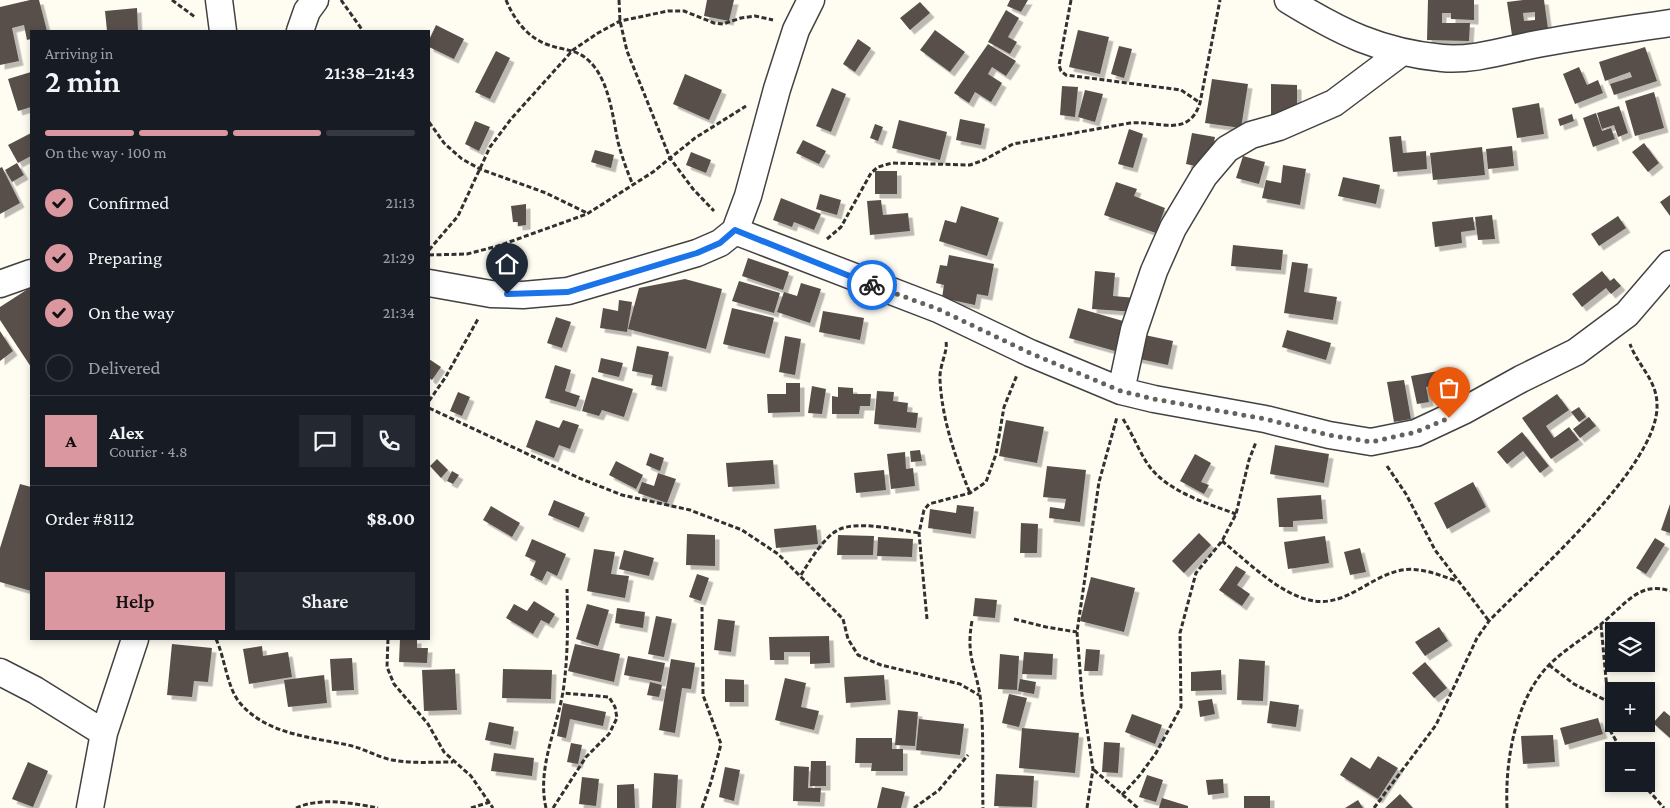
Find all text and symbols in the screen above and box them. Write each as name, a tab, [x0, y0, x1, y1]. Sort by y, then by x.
text: Arriving in	[45, 45, 113, 62]
text: 21:38–21:43	[324, 62, 415, 83]
text: 2 min	[45, 63, 120, 99]
text: On the way · 100 m	[45, 144, 167, 161]
icon: check	[45, 189, 73, 217]
text: Confirmed	[88, 192, 169, 213]
text: 21:13	[386, 194, 415, 211]
pin	[486, 243, 528, 294]
icon: check	[45, 244, 73, 272]
text: Preparing	[88, 247, 162, 268]
text: 21:29	[383, 249, 415, 266]
icon: home	[493, 250, 521, 278]
courier	[847, 260, 897, 310]
icon: bike	[858, 271, 886, 299]
icon: check	[45, 299, 73, 327]
text: On the way	[88, 302, 174, 323]
text: 21:34	[383, 304, 415, 321]
text: Delivered	[88, 357, 161, 378]
pin	[1428, 367, 1470, 418]
icon: bag	[1435, 374, 1463, 402]
button: chat	[299, 415, 351, 467]
button: phone	[363, 415, 415, 467]
text: Alex	[109, 422, 144, 443]
text: A	[65, 430, 77, 451]
text: Courier · 4.8	[109, 443, 188, 460]
text: Order #8112	[45, 508, 134, 529]
text: $8.00	[367, 508, 415, 529]
button: Help	[45, 572, 225, 630]
button: Share	[235, 572, 415, 630]
map controls	[1605, 622, 1655, 792]
button: layers	[1605, 622, 1655, 672]
button: +	[1605, 682, 1655, 732]
button: −	[1605, 742, 1655, 792]

